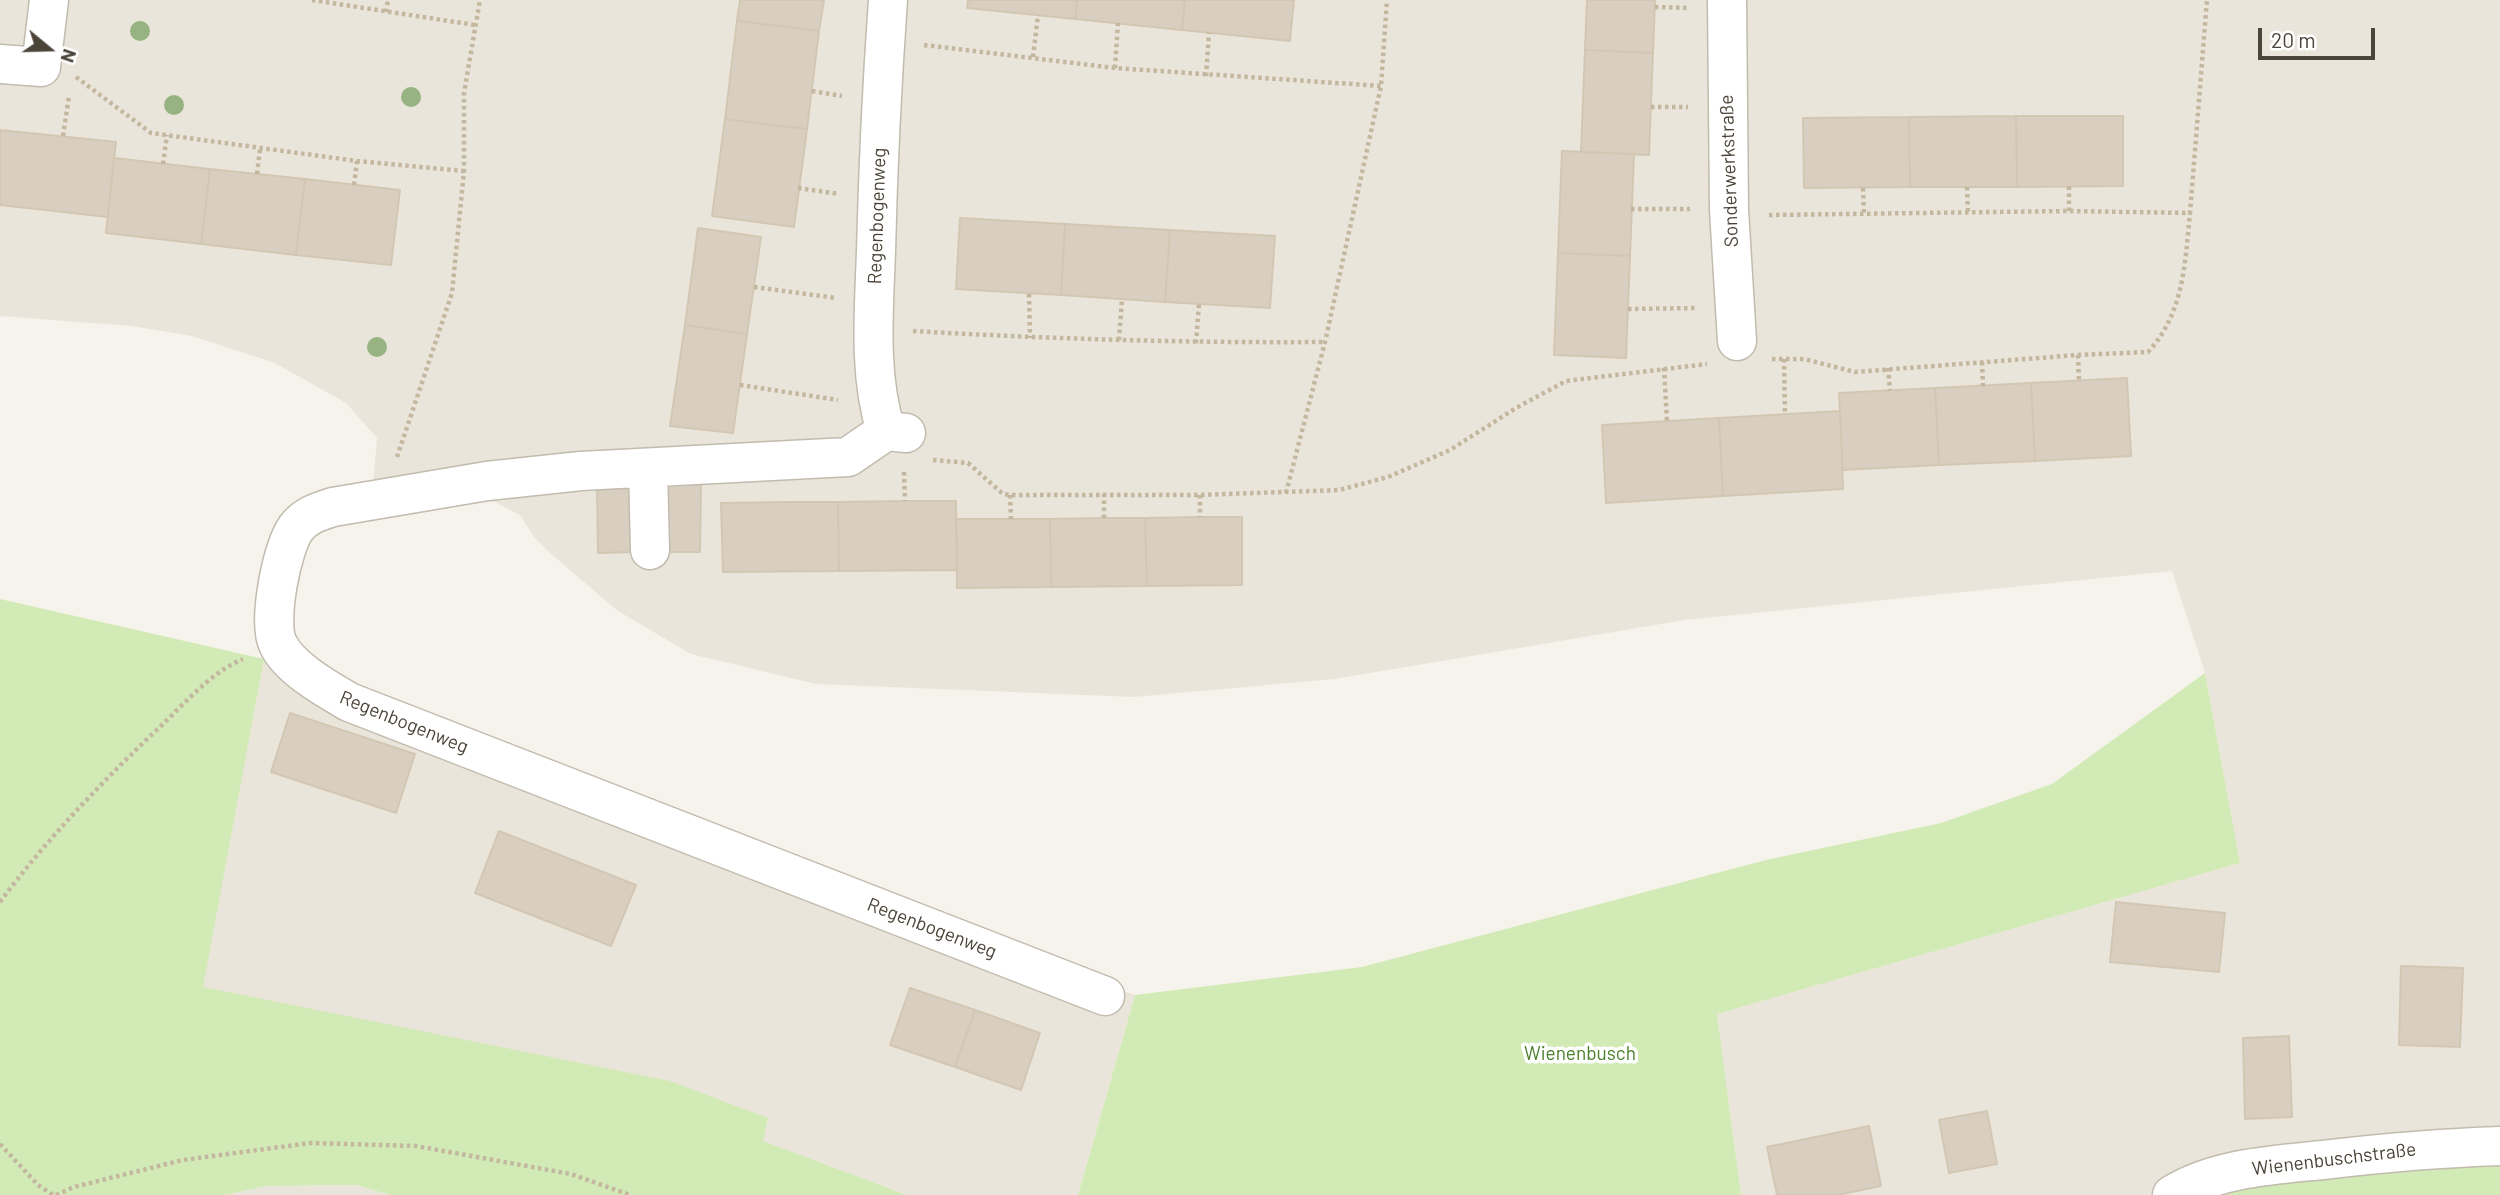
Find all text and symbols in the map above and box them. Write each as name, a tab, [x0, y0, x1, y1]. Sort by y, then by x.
north arrow	[14, 14, 84, 84]
scale bar	[2262, 14, 2379, 58]
text: 20 m	[2271, 27, 2316, 52]
text: N	[56, 46, 82, 66]
street label: Sonderwerkstraße	[1715, 94, 1743, 248]
street label: Regenbogenweg	[863, 147, 891, 285]
street label: Regenbogenweg	[336, 686, 472, 758]
street label: Regenbogenweg	[864, 893, 1000, 963]
park label: Wienenbusch	[1524, 1043, 1636, 1065]
street label: Wienenbuschstraße	[2251, 1138, 2417, 1180]

